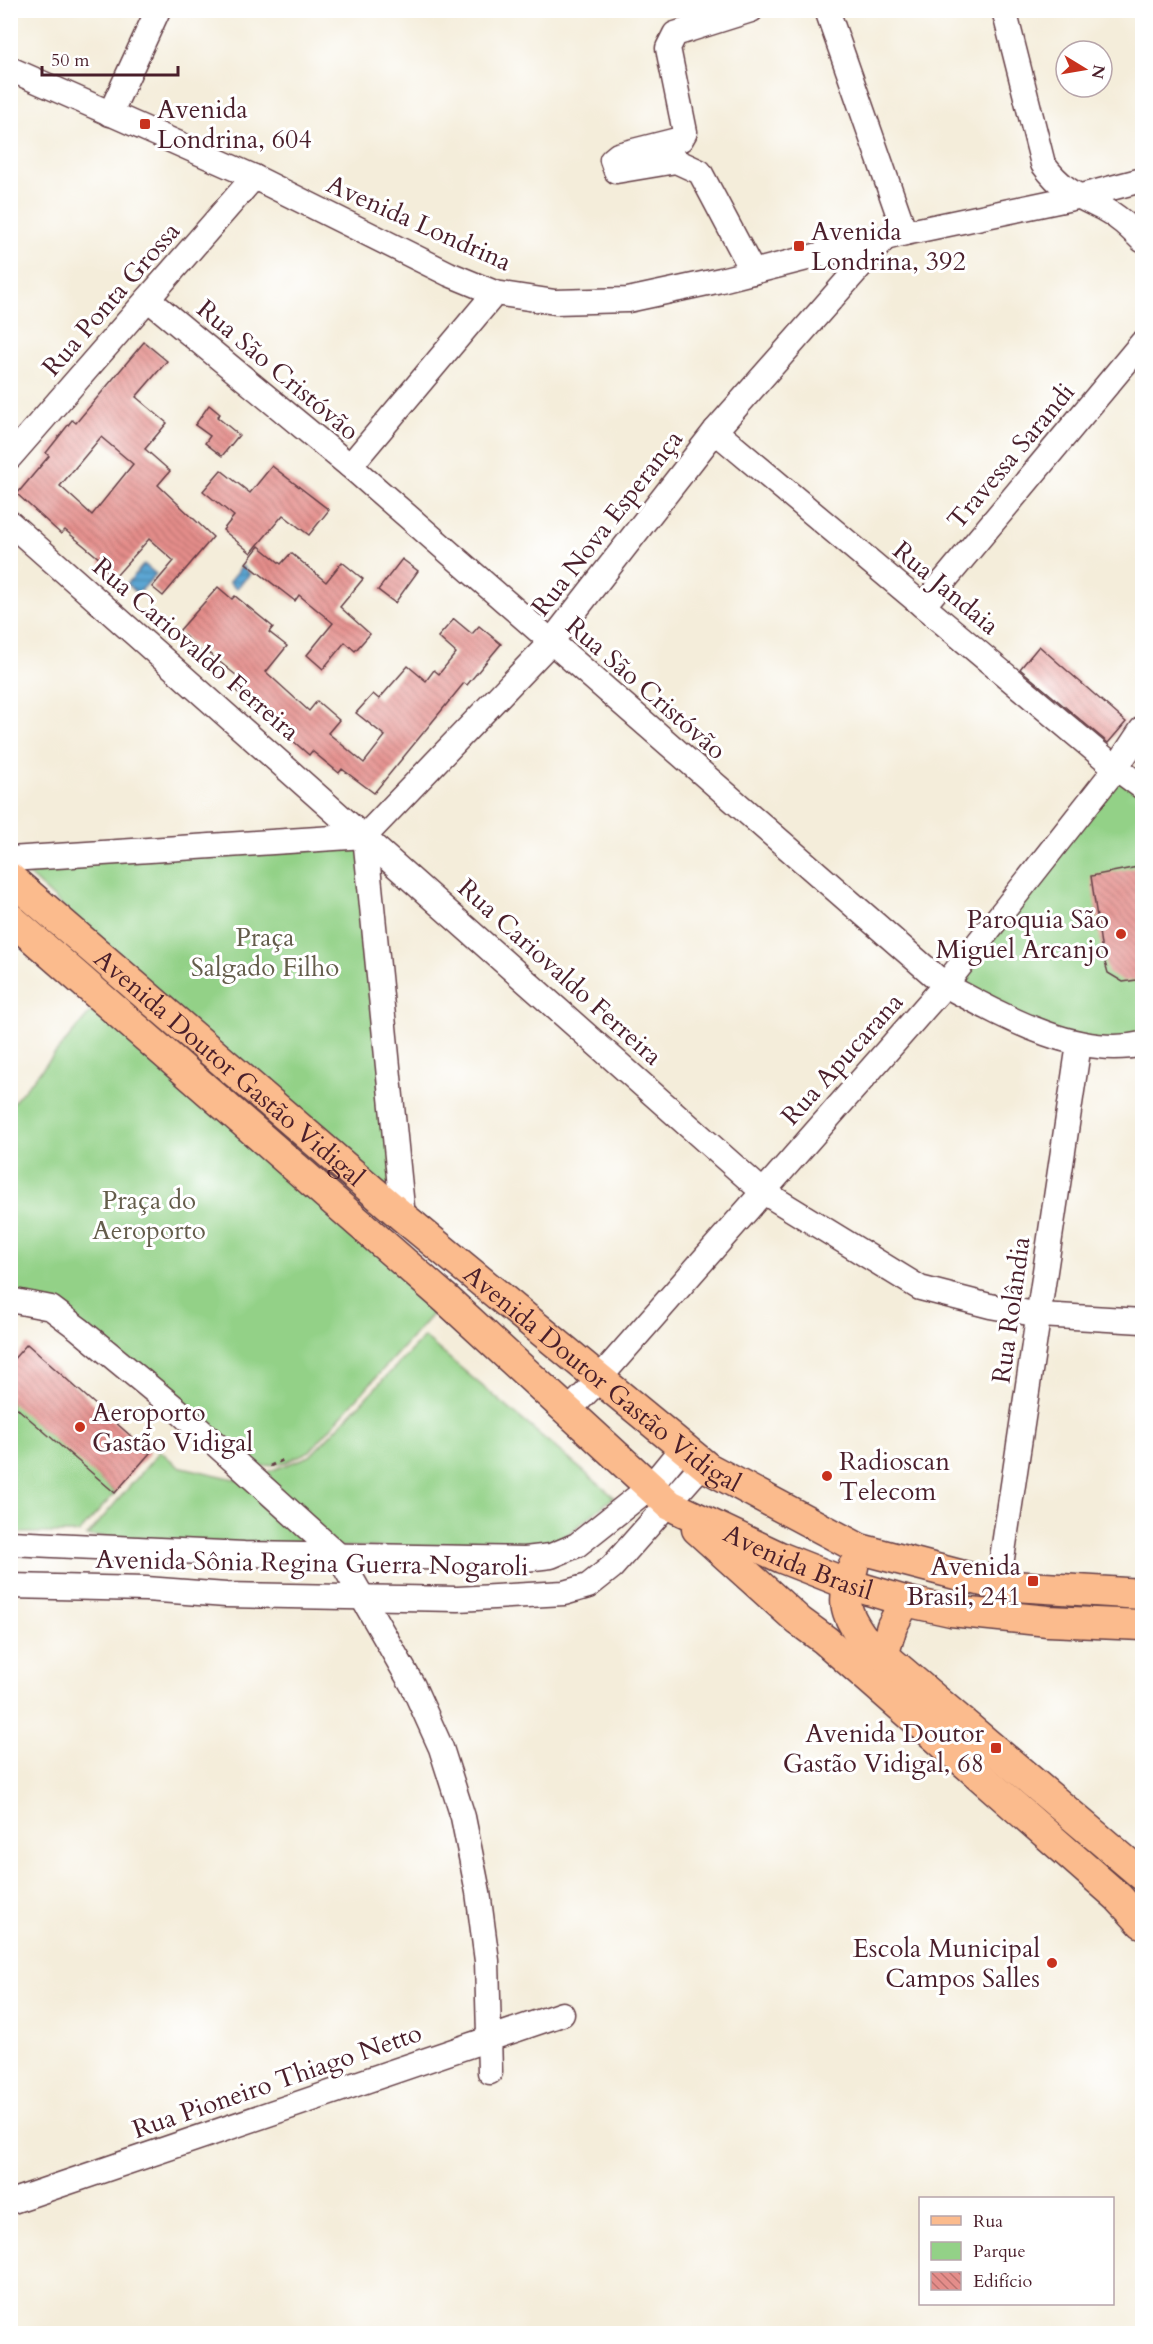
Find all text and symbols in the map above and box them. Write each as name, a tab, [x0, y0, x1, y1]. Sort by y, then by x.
scale bar	[42, 39, 178, 77]
north arrow	[1054, 39, 1114, 99]
text: 50 m	[51, 48, 90, 73]
text: N	[1086, 63, 1110, 81]
place label: Avenida Londrina, 604	[157, 92, 312, 157]
marker: Avenida Londrina, 604	[138, 117, 152, 131]
street label: Avenida Londrina	[321, 167, 517, 279]
street label: Rua Ponta Grossa	[34, 214, 188, 384]
place label: Avenida Londrina, 392	[811, 214, 966, 279]
marker: Avenida Londrina, 392	[792, 239, 806, 253]
street label: Rua São Cristóvão	[189, 292, 367, 448]
street label: Travessa Sarandi	[939, 375, 1083, 537]
street label: Rua Nova Esperança	[523, 423, 691, 623]
street label: Rua Jandaia	[885, 533, 1007, 643]
street label: Rua Cariovaldo Ferreira	[85, 549, 307, 749]
street label: Rua São Cristóvão	[558, 609, 734, 767]
street label: Rua Cariovaldo Ferreira	[450, 871, 670, 1073]
place label: Paroquia São Miguel Arcanjo	[936, 902, 1109, 967]
park label: Praça Salgado Filho	[191, 920, 339, 985]
marker: Paroquia São Miguel Arcanjo	[1114, 927, 1128, 941]
street label: Avenida Doutor Gastão Vidigal	[87, 941, 373, 1194]
street label: Rua Apucarana	[773, 985, 911, 1133]
park label: Praça do Aeroporto	[92, 1183, 206, 1248]
street label: Rua Rolândia	[983, 1234, 1039, 1386]
street label: Avenida Doutor Gastão Vidigal	[456, 1257, 748, 1500]
place label: Aeroporto Gastão Vidigal	[92, 1395, 253, 1460]
marker: Aeroporto Gastão Vidigal	[73, 1420, 87, 1434]
place label: Radioscan Telecom	[839, 1444, 950, 1509]
marker: Radioscan Telecom	[820, 1469, 834, 1483]
street label: Avenida Brasil	[718, 1515, 877, 1608]
street label: Avenida Sônia Regina Guerra Nogaroli	[95, 1542, 529, 1584]
place label: Avenida Brasil, 241	[906, 1549, 1021, 1614]
marker: Avenida Brasil, 241	[1026, 1574, 1040, 1588]
place label: Avenida Doutor Gastão Vidigal, 68	[783, 1716, 985, 1781]
marker: Avenida Doutor Gastão Vidigal, 68	[989, 1741, 1003, 1755]
place label: Escola Municipal Campos Salles	[853, 1931, 1040, 1996]
marker: Escola Municipal Campos Salles	[1045, 1956, 1059, 1970]
street label: Rua Pioneiro Thiago Netto	[128, 2015, 426, 2147]
legend	[919, 2197, 1114, 2305]
text: Rua	[973, 2209, 1003, 2234]
text: Parque	[973, 2239, 1026, 2264]
text: Edifício	[973, 2269, 1033, 2294]

